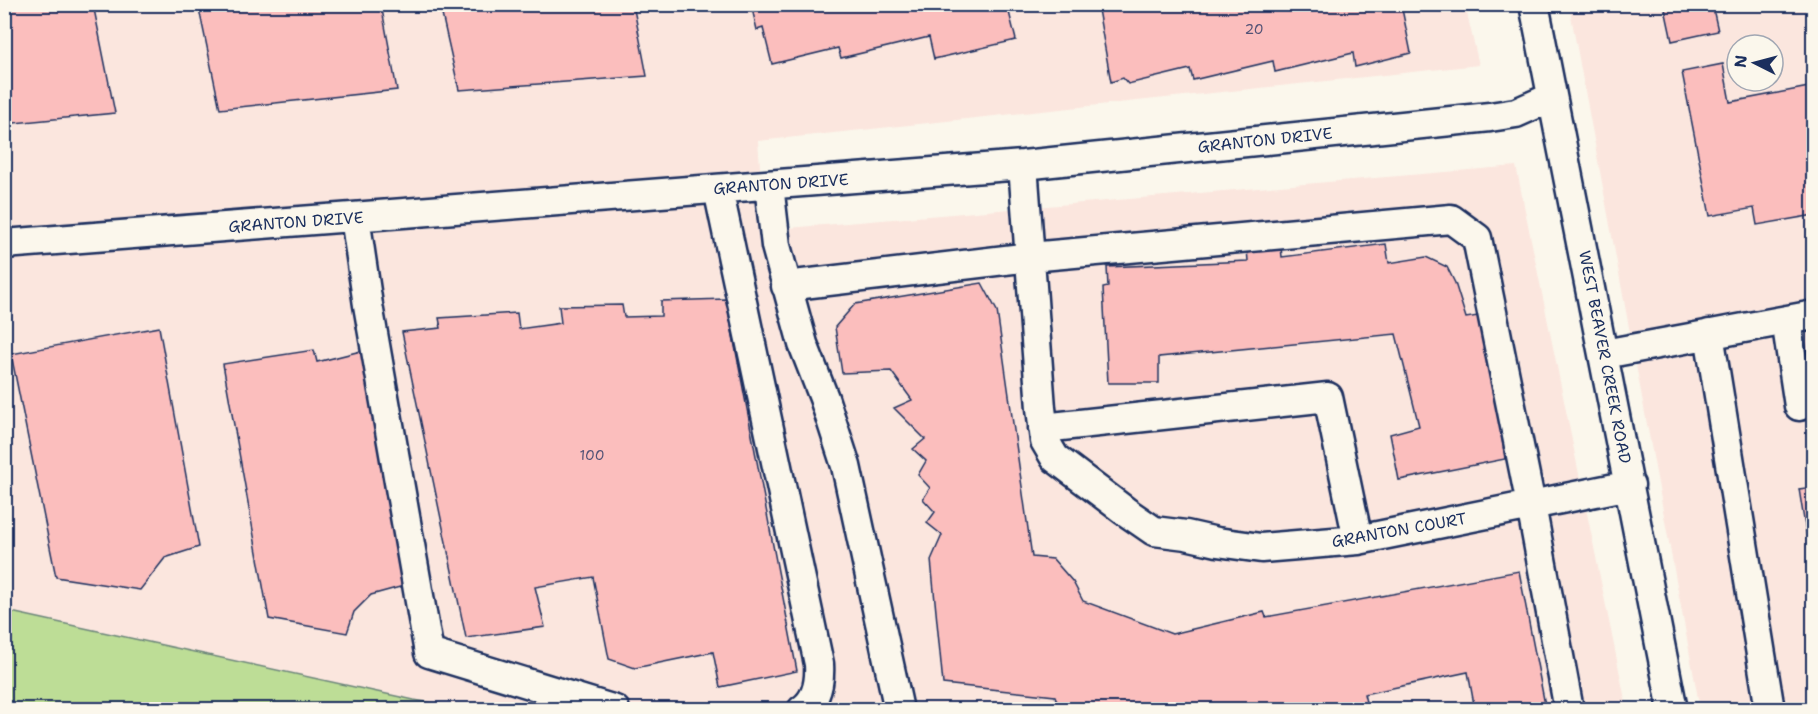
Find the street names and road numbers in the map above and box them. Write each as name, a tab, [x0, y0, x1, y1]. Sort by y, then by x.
street label: GRANTON DRIVE	[1197, 122, 1333, 158]
street label: GRANTON DRIVE	[713, 169, 849, 199]
street label: GRANTON DRIVE	[228, 207, 364, 237]
street label: WEST BEAVER CREEK ROAD	[1574, 249, 1636, 465]
street label: GRANTON COURT	[1330, 508, 1468, 552]

